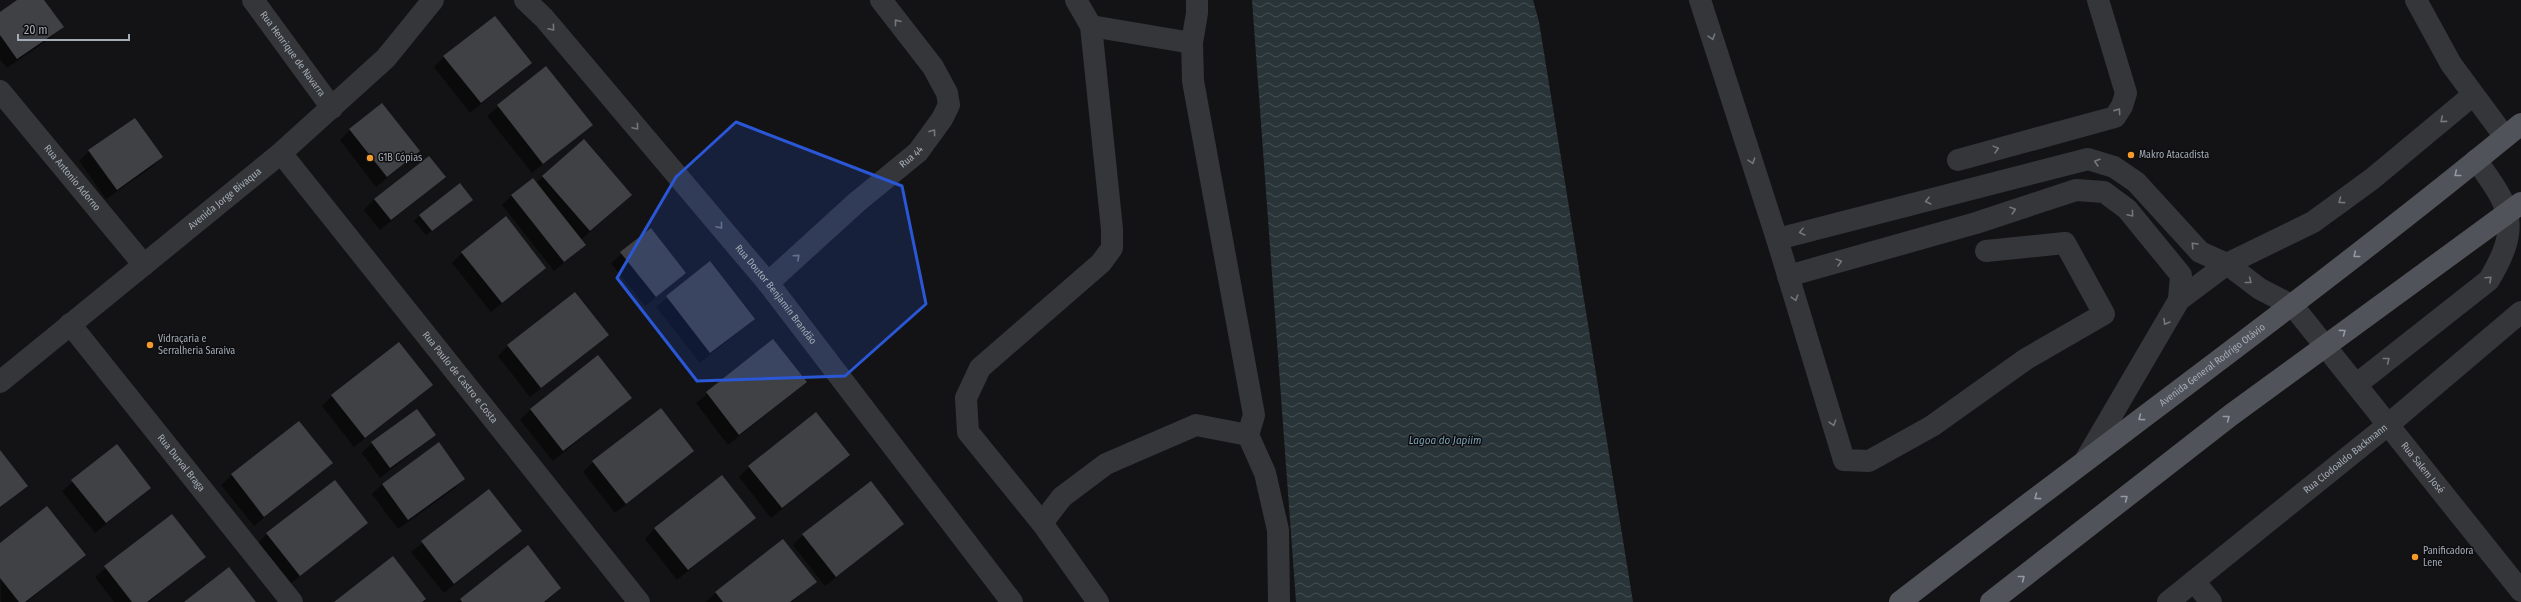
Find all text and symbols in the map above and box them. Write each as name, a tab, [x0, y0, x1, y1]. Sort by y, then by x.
street label: Rua Henrique de Navarra	[257, 9, 328, 99]
scale bar	[18, 16, 129, 42]
one-way arrow	[895, 19, 902, 26]
text: 20 m	[24, 23, 48, 37]
one-way arrow	[547, 23, 554, 31]
one-way arrow	[1707, 33, 1716, 40]
one-way arrow	[2113, 108, 2121, 115]
one-way arrow	[2441, 116, 2448, 123]
one-way arrow	[631, 122, 638, 130]
one-way arrow	[928, 129, 935, 136]
street label: Rua Antonio Adorno	[41, 143, 103, 214]
street label: Rua 44	[897, 144, 926, 171]
one-way arrow	[1992, 146, 1999, 154]
place label: Makro Atacadista	[2139, 149, 2209, 161]
marker: Makro Atacadista	[2126, 150, 2136, 160]
place label: G1B Cópias	[378, 152, 422, 164]
marker: G1B Cópias	[365, 153, 375, 163]
one-way arrow	[1747, 157, 1756, 164]
one-way arrow	[2094, 158, 2101, 167]
street label: Avenida Jorge Bivaqua	[186, 165, 264, 232]
one-way arrow	[2455, 170, 2462, 177]
one-way arrow	[1925, 196, 1932, 204]
one-way arrow	[2339, 196, 2346, 203]
one-way arrow	[2009, 207, 2016, 215]
one-way arrow	[2127, 210, 2134, 217]
one-way arrow	[715, 222, 722, 229]
one-way arrow	[1799, 227, 1806, 236]
street label: Rua Doutor Benjamin Brandão	[732, 242, 819, 347]
one-way arrow	[2191, 242, 2199, 250]
one-way arrow	[2353, 251, 2360, 258]
one-way arrow	[792, 254, 800, 262]
one-way arrow	[1836, 258, 1843, 267]
one-way arrow	[2245, 276, 2252, 283]
one-way arrow	[2484, 276, 2492, 284]
one-way arrow	[1790, 294, 1799, 301]
one-way arrow	[2163, 318, 2170, 325]
street label: Avenida General Rodrigo Otávio	[2157, 321, 2268, 409]
street label: Rua Paulo de Castro e Costa	[420, 329, 500, 426]
one-way arrow	[2339, 330, 2346, 337]
place label: Vidraçaria e Serralheria Saraiva	[158, 333, 235, 357]
marker: Vidraçaria e Serralheria Saraiva	[145, 340, 155, 350]
one-way arrow	[2383, 357, 2390, 364]
one-way arrow	[2138, 414, 2145, 421]
one-way arrow	[2223, 416, 2230, 423]
one-way arrow	[1828, 419, 1837, 426]
street label: Rua Clodoaldo Backmann	[2301, 422, 2390, 496]
street label: Rua Durval Braga	[155, 432, 208, 494]
water label: Lagoa do Japiim	[1409, 434, 1481, 447]
street label: Rua Salem José	[2398, 440, 2447, 496]
one-way arrow	[2034, 492, 2041, 499]
one-way arrow	[2120, 496, 2127, 503]
place label: Panificadora Lene	[2423, 545, 2474, 569]
marker: Panificadora Lene	[2410, 552, 2420, 562]
one-way arrow	[2018, 576, 2025, 583]

